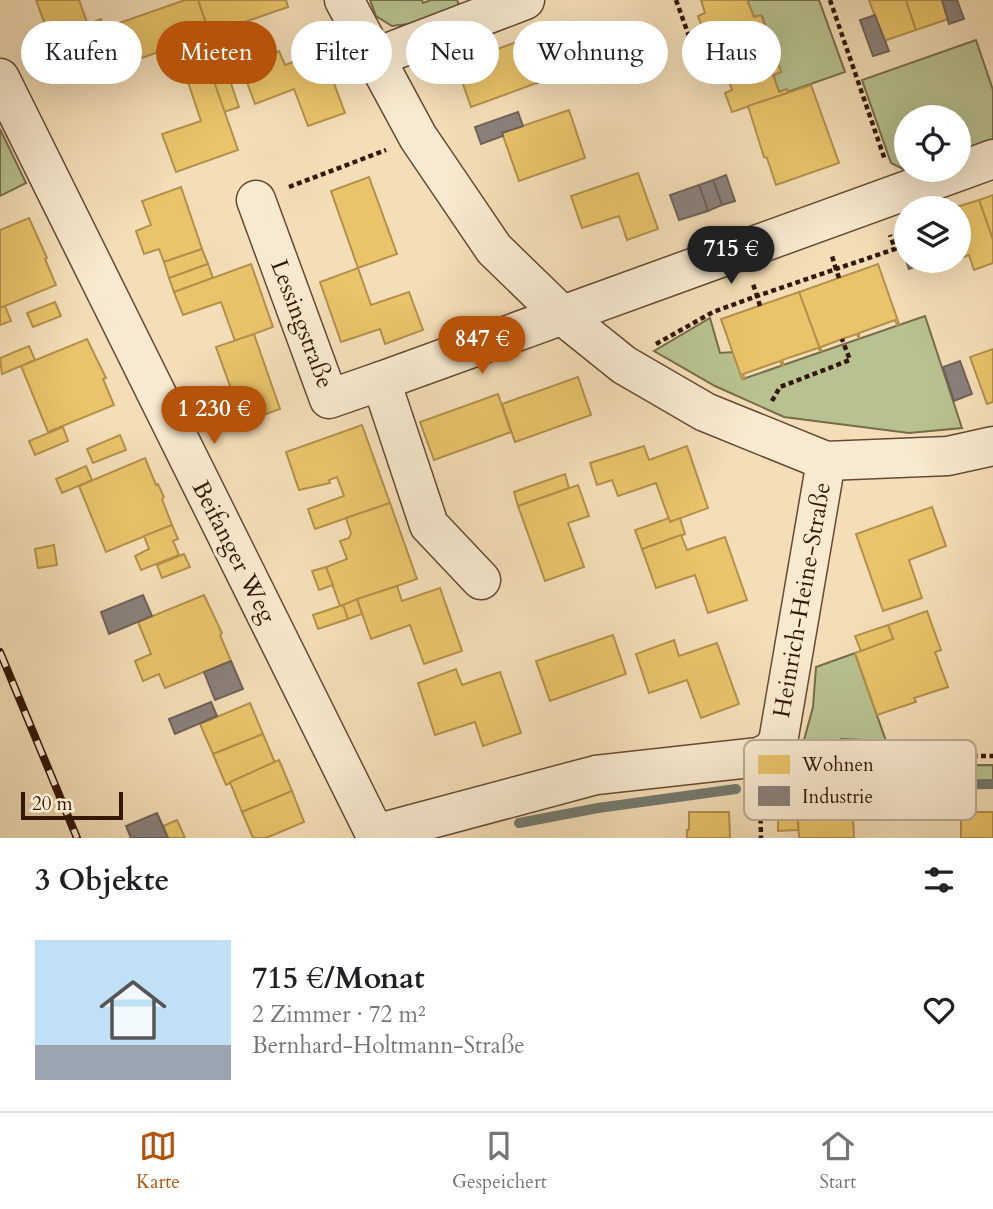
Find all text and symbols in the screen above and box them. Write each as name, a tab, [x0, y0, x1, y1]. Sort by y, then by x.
chip: Kaufen	[21, 21, 142, 84]
chip: Mieten	[156, 21, 277, 84]
chip: Filter	[291, 21, 392, 84]
chip: Neu	[406, 21, 499, 84]
chip: Wohnung	[513, 21, 668, 84]
chip: Haus	[682, 21, 781, 84]
map controls	[894, 105, 971, 273]
button: locate	[894, 105, 971, 182]
button: layers	[894, 196, 971, 273]
pin: 715 €	[682, 226, 780, 286]
text: 715 €	[703, 233, 759, 264]
street label: Lessingstraße	[262, 255, 342, 393]
pin: 847 €	[433, 316, 531, 376]
text: 847 €	[454, 323, 510, 354]
pin: 1 230 €	[149, 386, 279, 446]
text: 1 230 €	[177, 393, 251, 424]
street label: Beifanger Weg	[184, 475, 284, 629]
street label: Heinrich-Heine-Straße	[765, 480, 839, 720]
legend	[744, 740, 976, 820]
text: Wohnen	[801, 752, 874, 778]
text: Industrie	[802, 784, 873, 810]
scale bar	[21, 789, 122, 821]
text: 20 m	[32, 791, 73, 817]
text: 3 Objekte	[35, 860, 169, 901]
icon: filters	[920, 861, 958, 899]
text: 715 €/Monat	[252, 958, 424, 999]
icon: home	[91, 968, 175, 1052]
icon: heart	[920, 991, 958, 1029]
text: 2 Zimmer · 72 m²	[252, 999, 426, 1030]
text: Bernhard-Holtmann-Straße	[252, 1030, 525, 1061]
tab: Karte	[136, 1127, 180, 1195]
tab: Gespeichert	[452, 1127, 547, 1195]
tab: Start	[819, 1127, 857, 1195]

